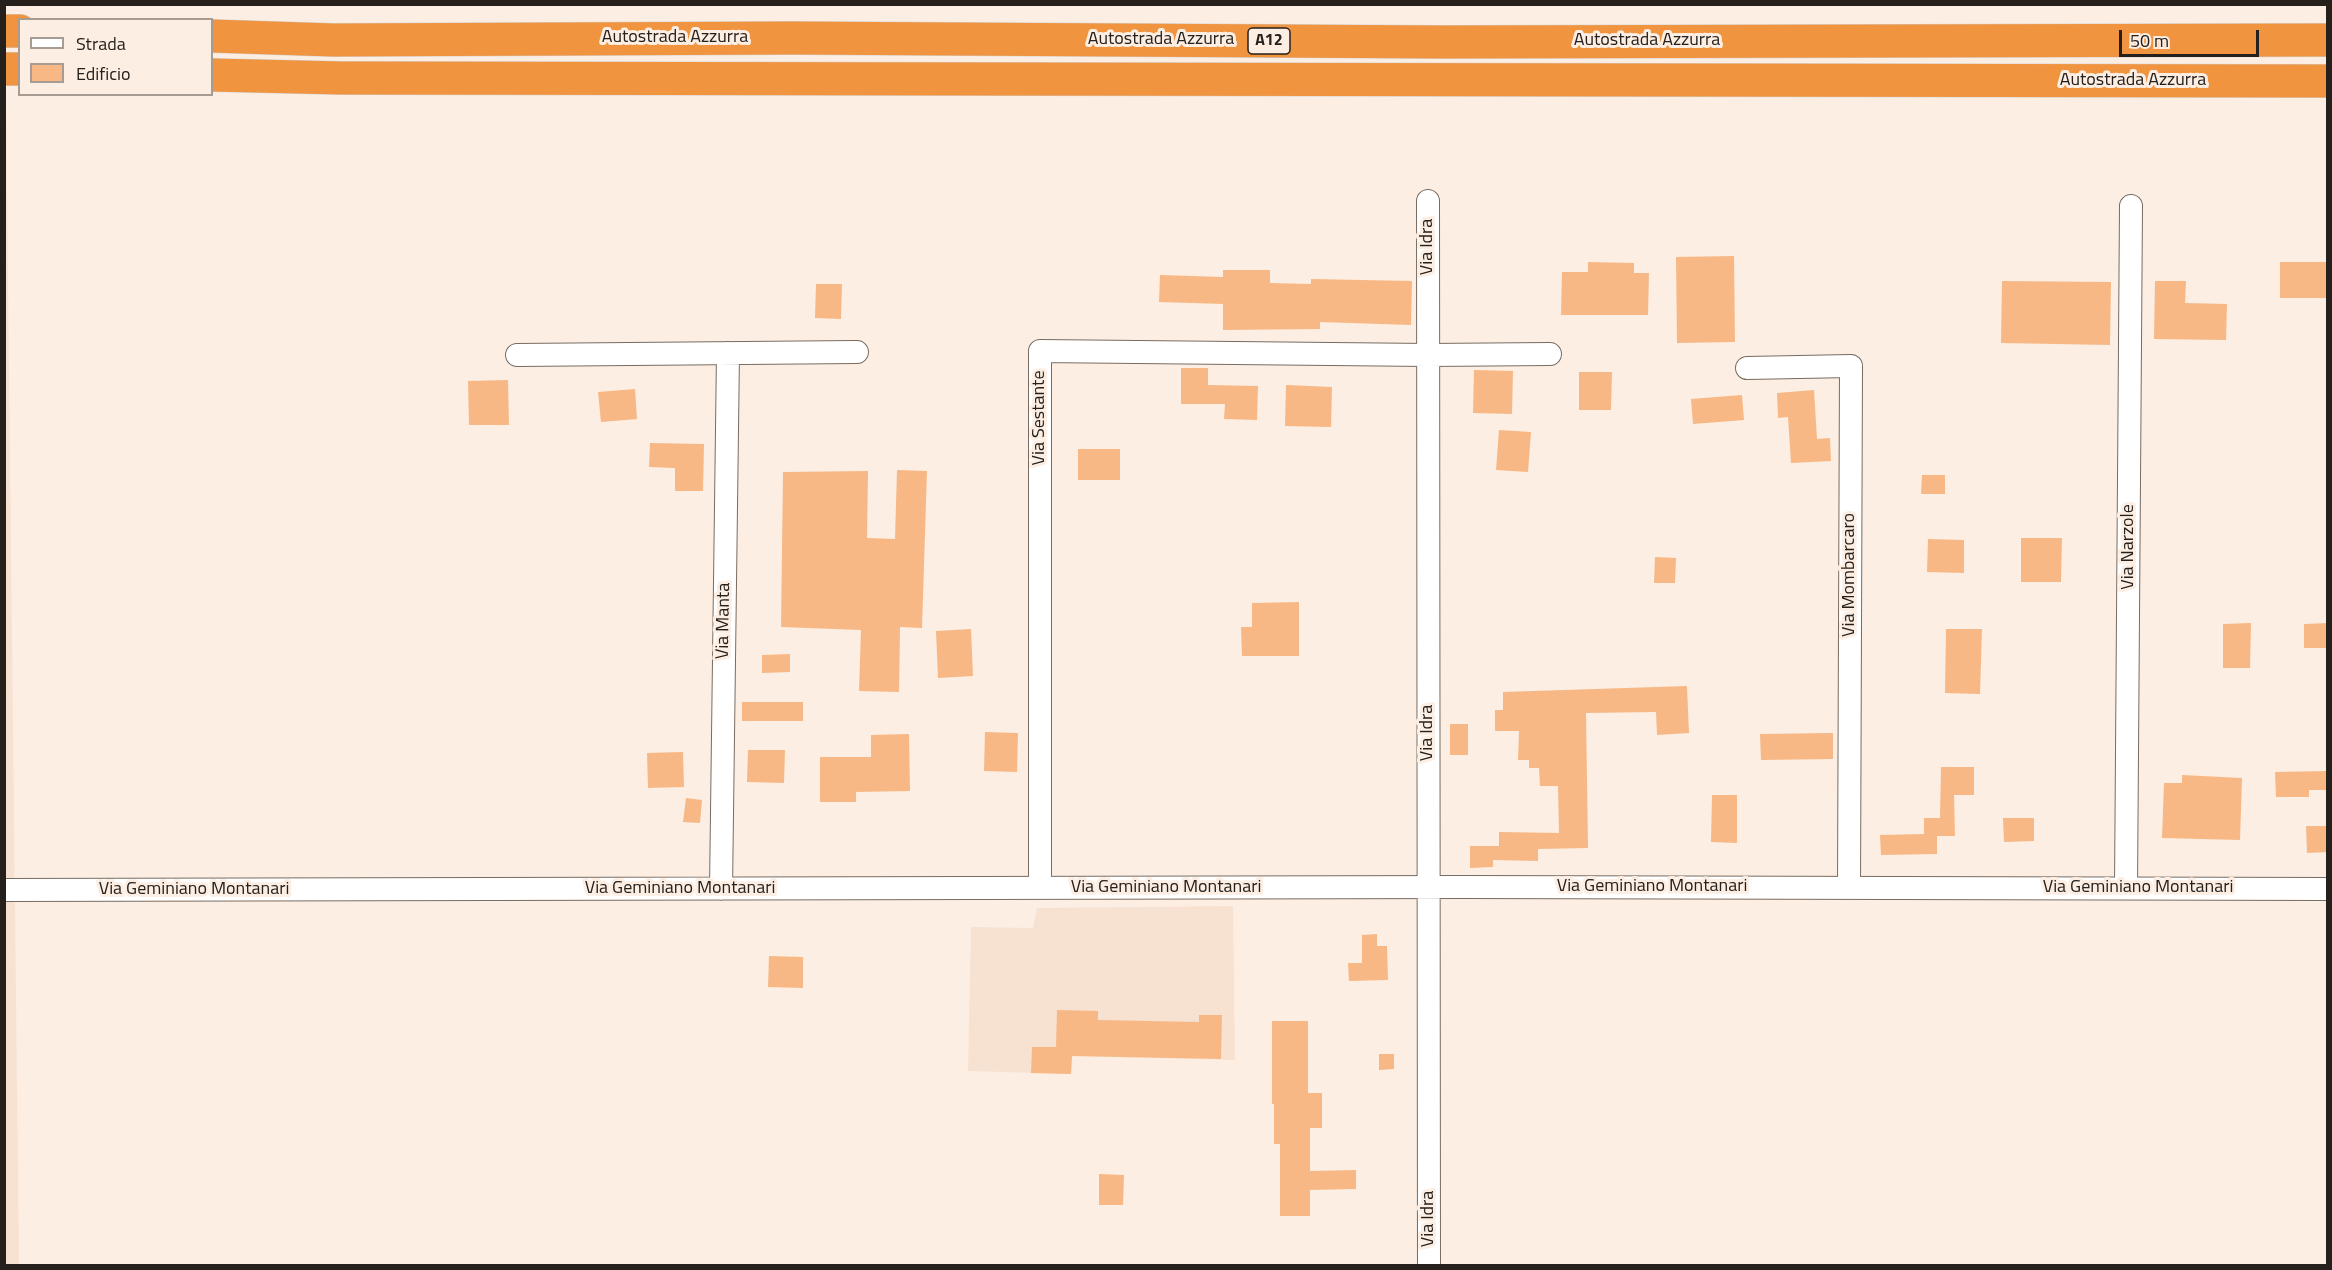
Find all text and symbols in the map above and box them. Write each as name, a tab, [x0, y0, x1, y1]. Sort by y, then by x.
legend	[18, 18, 213, 96]
scale bar	[2122, 18, 2262, 56]
street label: Autostrada Azzurra	[602, 27, 748, 49]
text: 50 m	[2130, 27, 2169, 54]
road number: A12	[1248, 28, 1290, 54]
street label: Autostrada Azzurra	[1088, 29, 1234, 51]
text: Strada	[76, 30, 126, 57]
street label: Autostrada Azzurra	[1574, 30, 1720, 52]
text: Edificio	[76, 60, 130, 87]
street label: Autostrada Azzurra	[2060, 70, 2206, 92]
street label: Via Idra	[1417, 219, 1439, 275]
street label: Via Sestante	[1029, 371, 1051, 465]
street label: Via Narzole	[2118, 504, 2140, 590]
street label: Via Mombarcaro	[1839, 513, 1861, 637]
street label: Via Manta	[713, 583, 735, 659]
street label: Via Idra	[1417, 705, 1439, 761]
street label: Via Geminiano Montanari	[1557, 876, 1747, 898]
street label: Via Geminiano Montanari	[1071, 877, 1261, 899]
street label: Via Geminiano Montanari	[2043, 877, 2233, 899]
street label: Via Geminiano Montanari	[585, 878, 775, 900]
street label: Via Geminiano Montanari	[99, 879, 289, 901]
street label: Via Idra	[1418, 1191, 1440, 1247]

